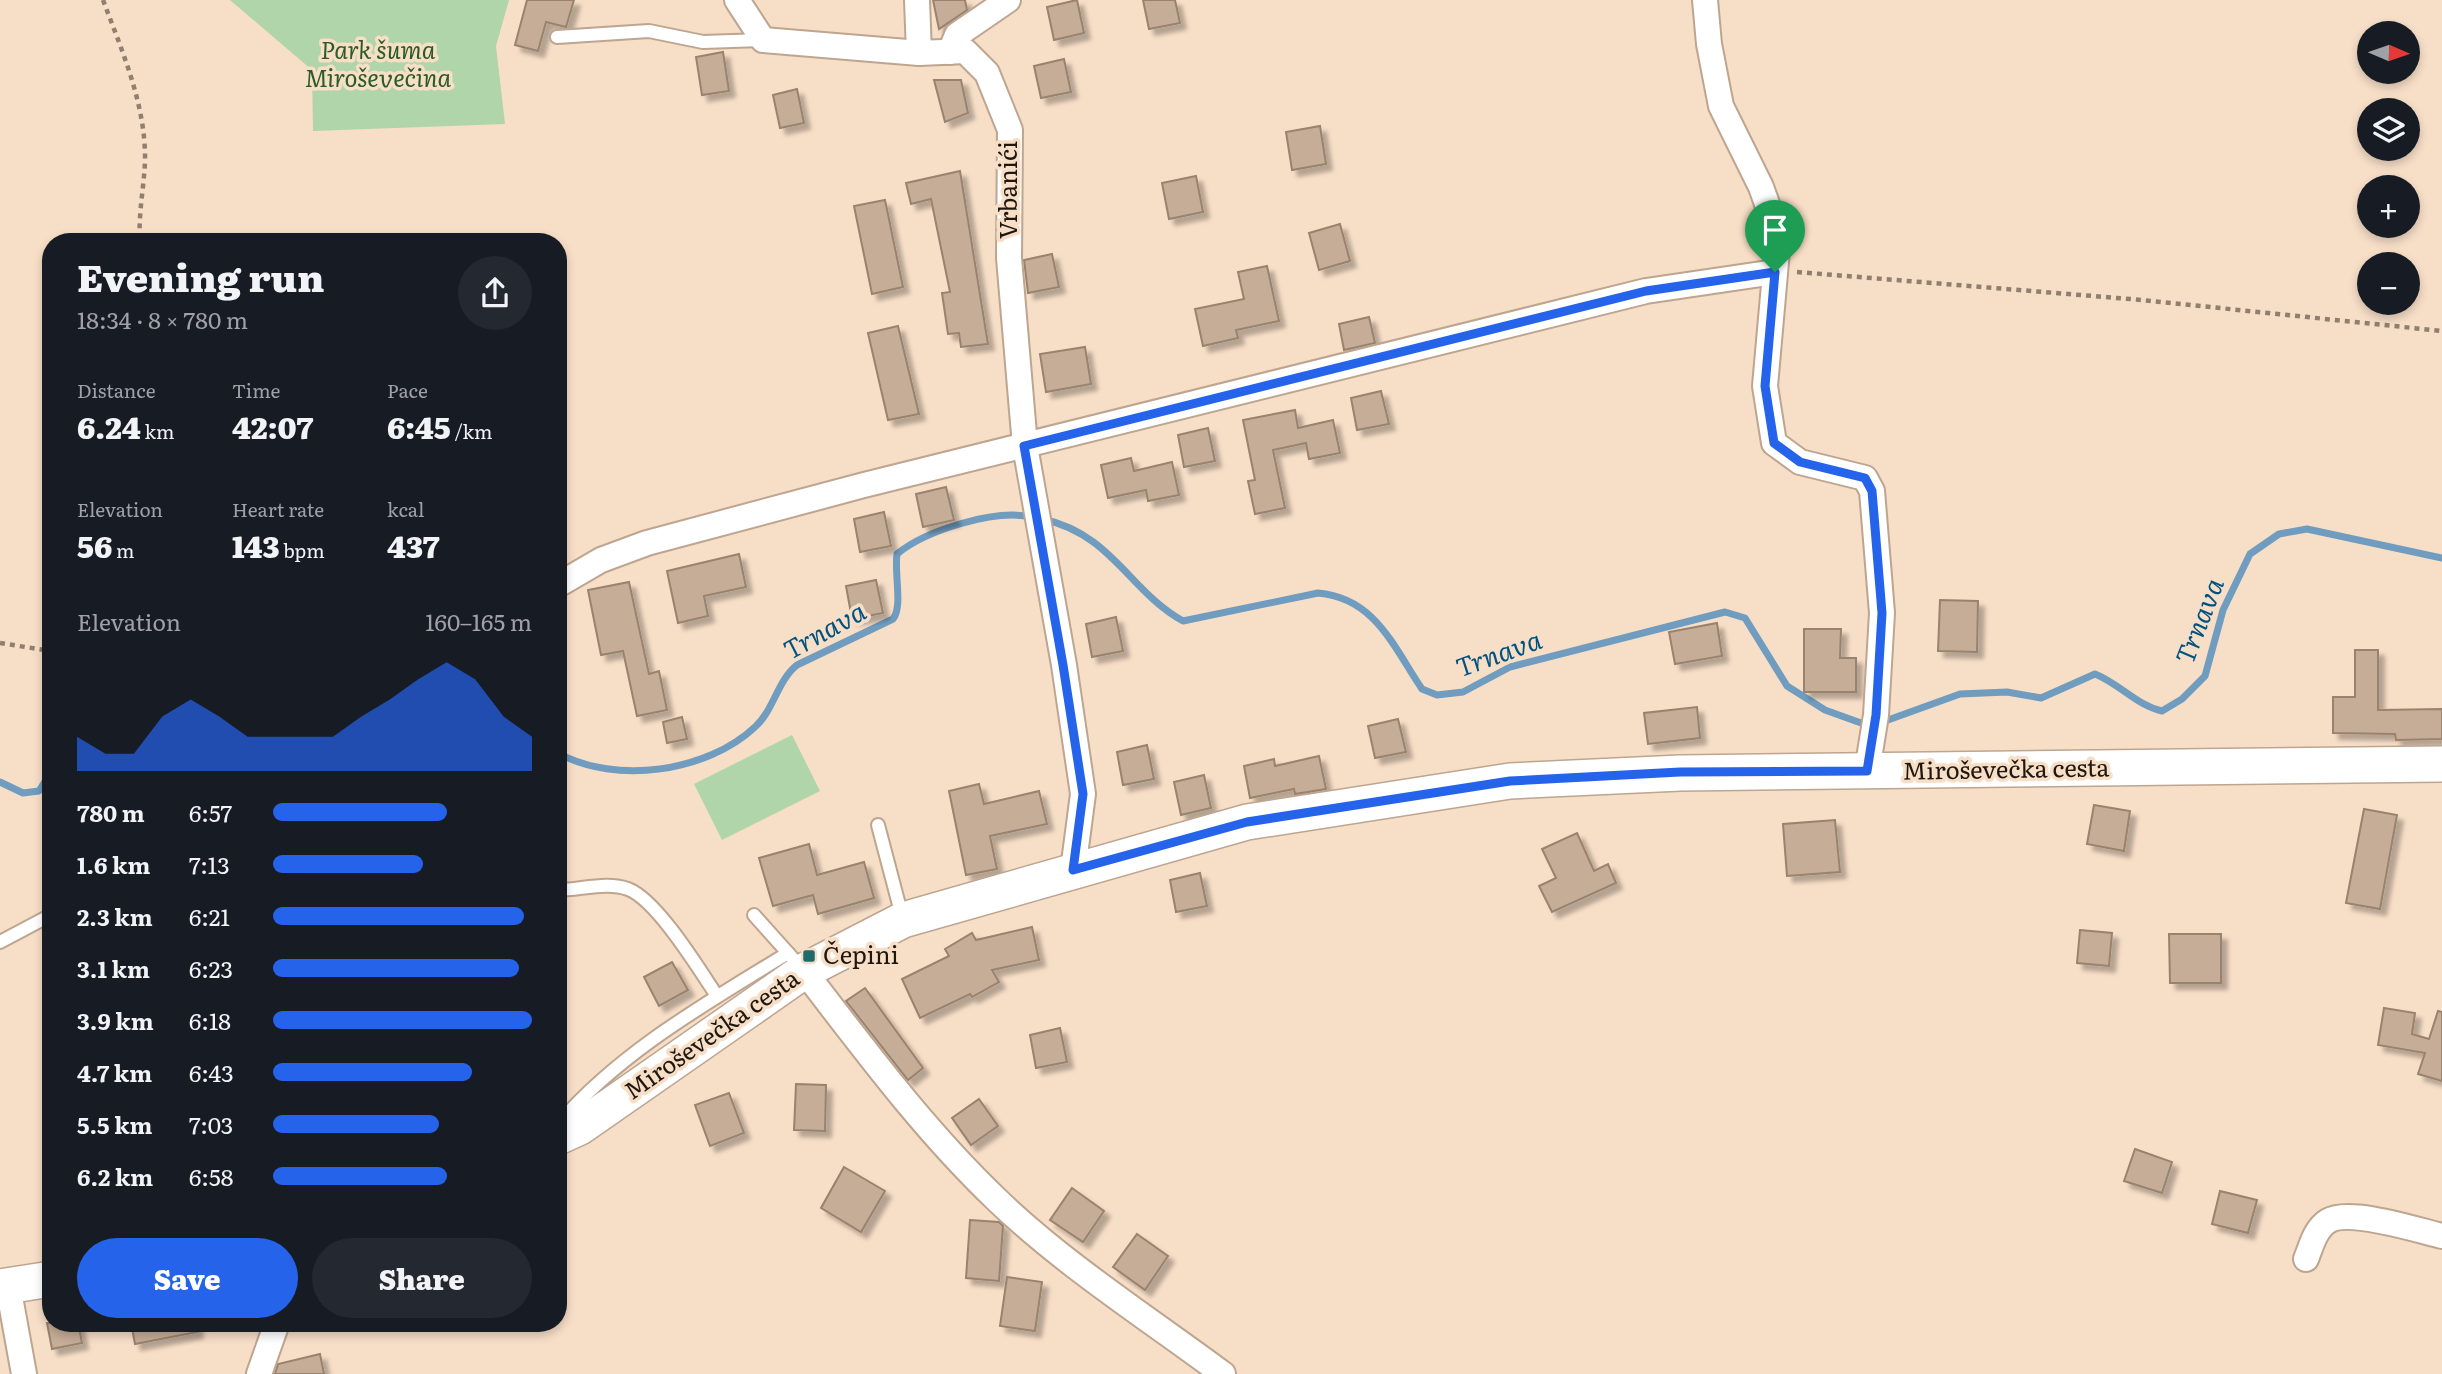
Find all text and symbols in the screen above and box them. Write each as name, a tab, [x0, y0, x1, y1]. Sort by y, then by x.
north arrow	[2357, 21, 2420, 84]
map controls	[2357, 21, 2420, 315]
park label: Park šuma Miroševečina	[305, 31, 452, 94]
button: layers	[2357, 98, 2420, 161]
street label: Vrbanići	[989, 141, 1024, 239]
button: +	[2357, 175, 2420, 238]
pin	[1745, 200, 1805, 272]
icon: arrive	[1756, 211, 1794, 249]
text: Evening run	[77, 247, 324, 304]
button: −	[2357, 252, 2420, 315]
button: share	[458, 256, 532, 330]
text: 18:34 · 8 × 780 m	[77, 302, 248, 336]
text: Distance	[77, 376, 156, 404]
text: Time	[232, 376, 280, 404]
text: Pace	[387, 376, 428, 404]
text: 6.24	[77, 404, 141, 448]
text: 42:07	[232, 404, 313, 448]
text: 6:45	[387, 404, 451, 448]
text: km	[141, 417, 175, 445]
text: /km	[451, 417, 492, 445]
text: Elevation	[77, 495, 163, 523]
text: Heart rate	[232, 495, 324, 523]
text: kcal	[387, 495, 424, 523]
text: 56	[77, 523, 112, 567]
text: 143	[232, 523, 279, 567]
text: 437	[387, 523, 440, 567]
text: m	[112, 536, 135, 564]
text: bpm	[279, 536, 325, 564]
water label: Trnava	[2164, 572, 2232, 668]
water label: Trnava	[776, 590, 872, 667]
text: Elevation	[77, 604, 181, 638]
text: 160–165 m	[425, 604, 532, 638]
water label: Trnava	[1450, 618, 1547, 685]
street label: Miroševečka cesta	[1902, 748, 2110, 787]
text: 780 m	[77, 795, 145, 829]
text: 6:57	[189, 795, 232, 829]
text: 1.6 km	[77, 847, 150, 881]
text: 7:13	[189, 847, 230, 881]
text: 2.3 km	[77, 899, 153, 933]
text: 6:21	[189, 899, 230, 933]
place label: Čepini	[823, 936, 899, 971]
marker: Čepini	[801, 948, 817, 964]
text: 3.1 km	[77, 951, 150, 985]
text: 6:23	[189, 951, 233, 985]
street label: Miroševečka cesta	[616, 959, 805, 1107]
text: 3.9 km	[77, 1003, 154, 1037]
text: 6:18	[189, 1003, 231, 1037]
text: 4.7 km	[77, 1055, 152, 1089]
text: 6:43	[189, 1055, 234, 1089]
text: 5.5 km	[77, 1107, 153, 1141]
text: 7:03	[189, 1107, 233, 1141]
text: 6.2 km	[77, 1159, 153, 1193]
text: 6:58	[189, 1159, 233, 1193]
button: Save	[77, 1238, 298, 1318]
button: Share	[312, 1238, 532, 1318]

